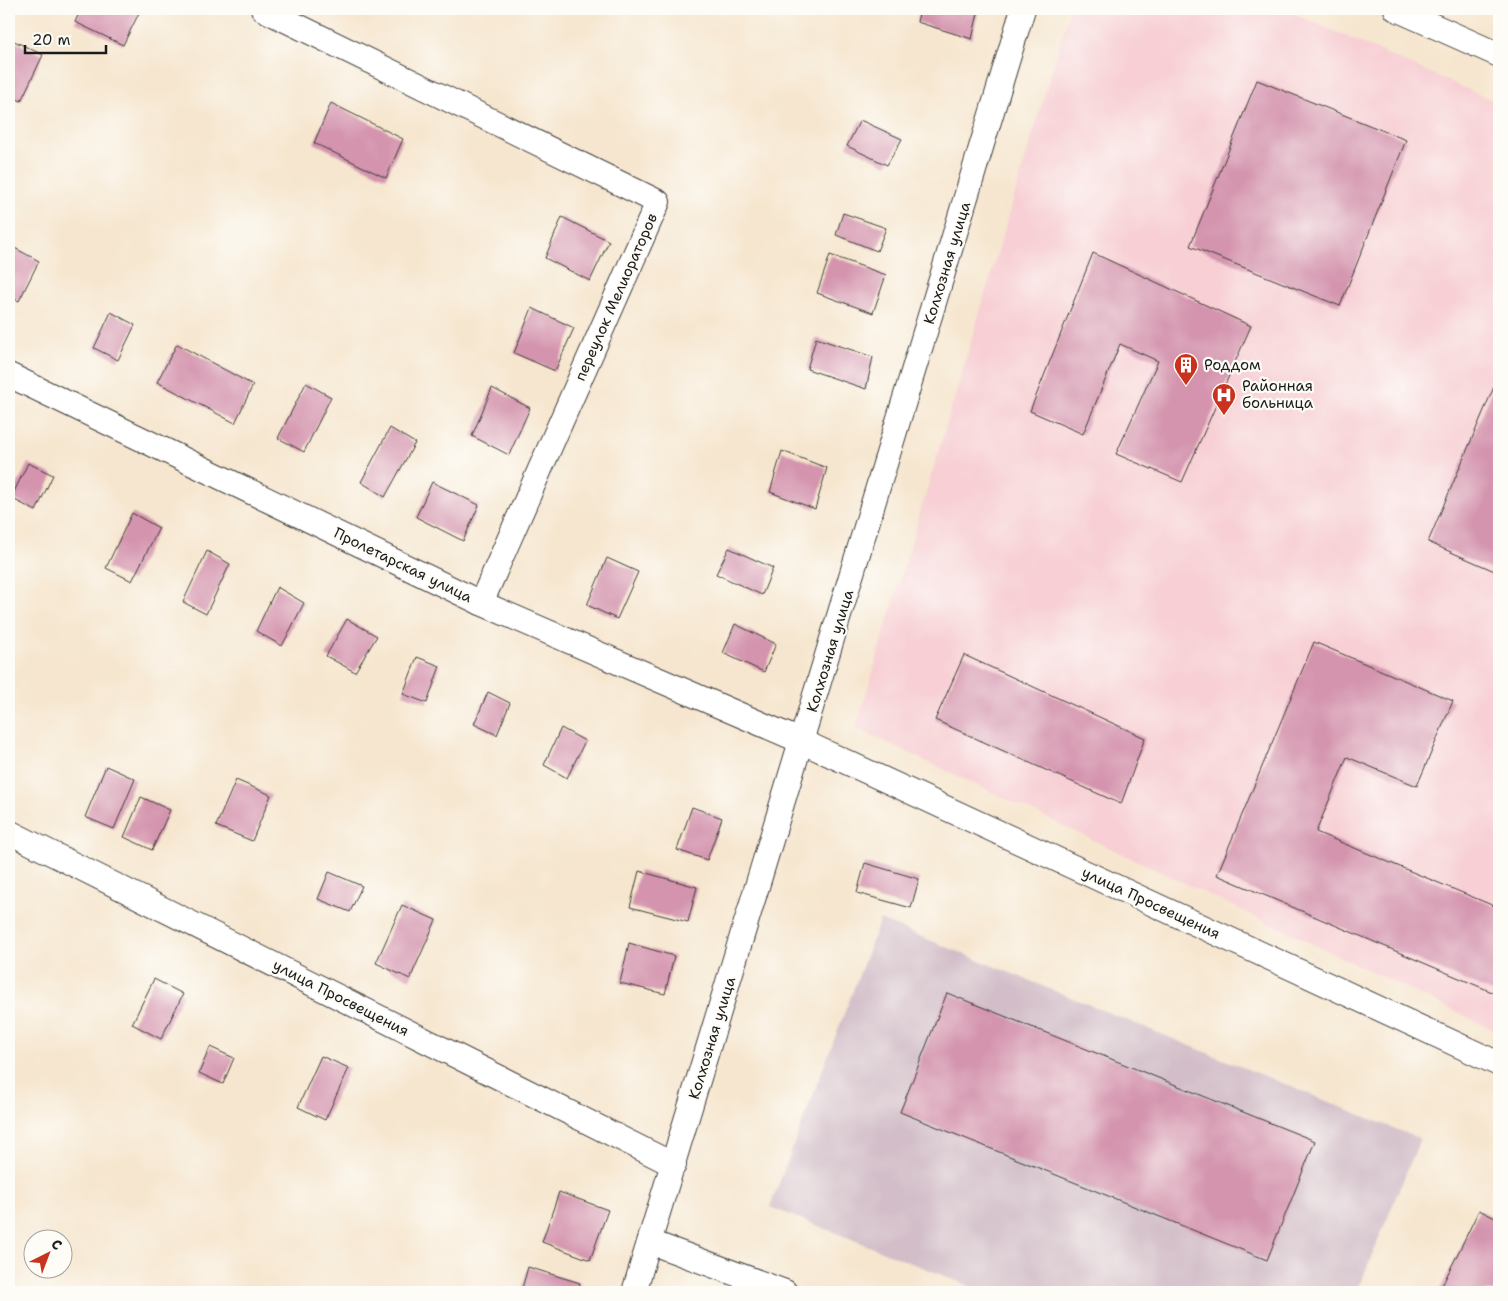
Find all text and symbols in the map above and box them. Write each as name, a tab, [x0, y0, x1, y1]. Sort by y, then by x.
scale bar	[25, 22, 106, 54]
text: 20 m	[32, 30, 71, 50]
street label: Колхозная улица	[919, 199, 975, 327]
street label: переулок Мелиораторов	[570, 210, 662, 384]
building icon: Роддом	[1173, 352, 1199, 386]
place label: Роддом	[1204, 355, 1261, 375]
place label: Районная больница	[1242, 376, 1314, 413]
hospital icon: Районная больница	[1211, 382, 1237, 416]
street label: Пролетарская улица	[330, 523, 476, 608]
street label: Колхозная улица	[802, 587, 858, 715]
street label: улица Просвещения	[1079, 862, 1223, 944]
street label: улица Просвещения	[269, 955, 413, 1041]
street label: Колхозная улица	[684, 974, 740, 1102]
north arrow	[22, 1228, 72, 1278]
text: С	[47, 1235, 66, 1254]

